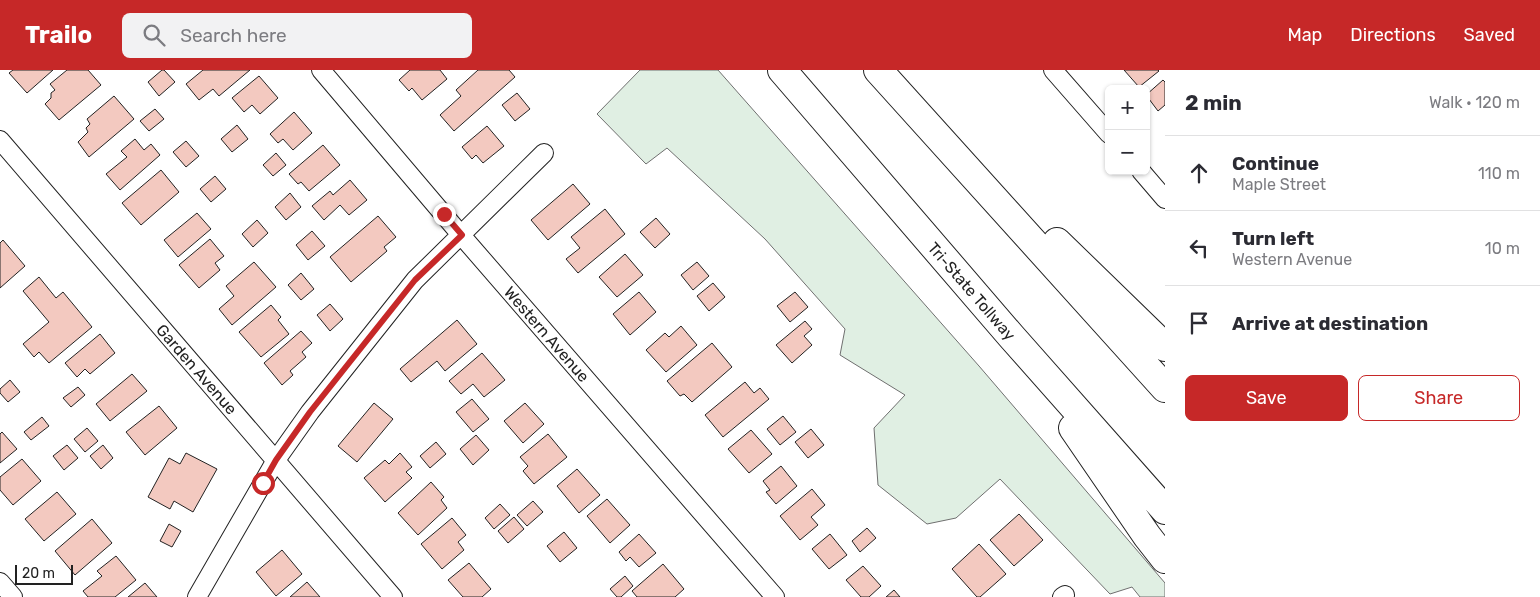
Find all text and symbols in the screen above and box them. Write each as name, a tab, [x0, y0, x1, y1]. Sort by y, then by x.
search box	[122, 13, 472, 58]
text: Trailo	[25, 21, 92, 49]
icon: search	[140, 21, 168, 49]
text: Search here	[180, 24, 287, 47]
text: Map	[1287, 24, 1322, 46]
text: Directions	[1350, 24, 1436, 46]
text: Saved	[1464, 24, 1515, 46]
map controls	[1105, 85, 1150, 175]
button: +	[1105, 85, 1150, 130]
text: 2 min	[1185, 90, 1242, 115]
text: Walk · 120 m	[1429, 93, 1520, 112]
button: −	[1105, 130, 1150, 175]
text: Continue	[1232, 152, 1319, 175]
icon: ahead	[1185, 159, 1213, 187]
text: 110 m	[1478, 164, 1520, 183]
text: Maple Street	[1232, 175, 1326, 194]
route end	[433, 203, 456, 226]
text: Turn left	[1232, 227, 1314, 250]
icon: left	[1185, 234, 1213, 262]
street label: Tri-State Tollway	[924, 238, 1020, 344]
text: 10 m	[1485, 239, 1520, 258]
text: Western Avenue	[1232, 250, 1352, 269]
street label: Western Avenue	[500, 283, 593, 386]
icon: arrive	[1185, 309, 1213, 337]
text: Arrive at destination	[1232, 312, 1428, 335]
street label: Garden Avenue	[152, 320, 241, 418]
button: Save	[1185, 375, 1348, 421]
button: Share	[1358, 375, 1520, 421]
route start	[252, 472, 275, 495]
scale bar	[15, 562, 72, 585]
text: 20 m	[22, 565, 55, 582]

